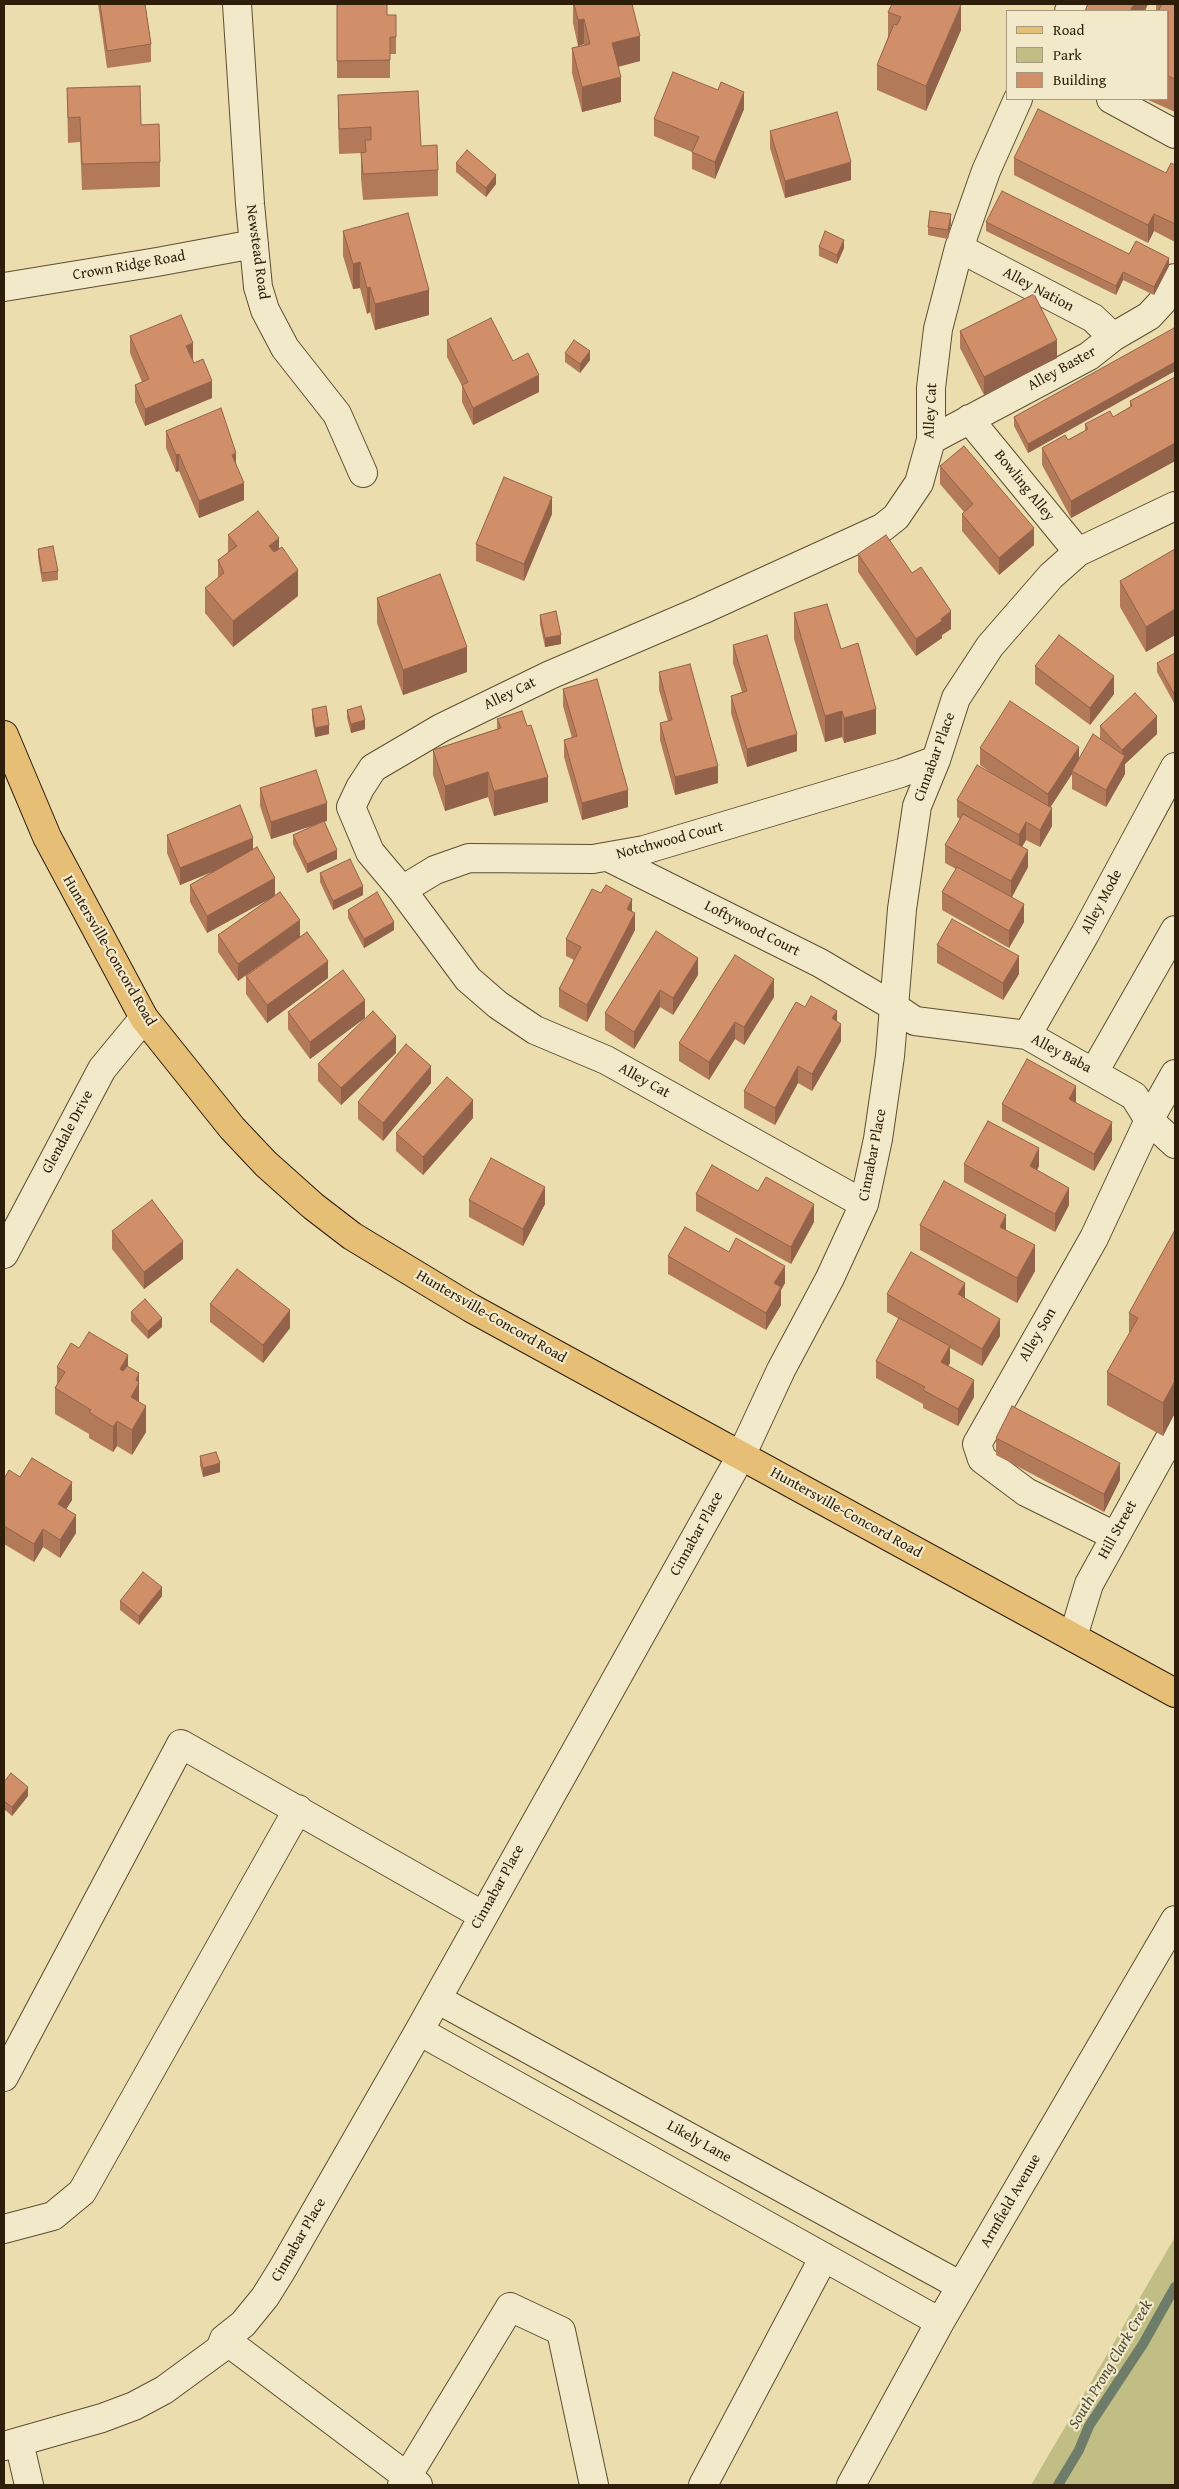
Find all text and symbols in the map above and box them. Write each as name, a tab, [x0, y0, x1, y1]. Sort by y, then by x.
legend	[1006, 10, 1169, 100]
text: Road	[1053, 19, 1084, 40]
text: Park	[1053, 44, 1082, 65]
text: Building	[1053, 69, 1106, 90]
street label: Newstead Road	[241, 203, 273, 301]
street label: Crown Ridge Road	[71, 247, 187, 285]
street label: Alley Nation	[999, 264, 1077, 316]
street label: Alley Baster	[1025, 343, 1099, 395]
street label: Alley Cat	[921, 383, 941, 439]
street label: Bowling Alley	[990, 447, 1058, 525]
street label: Alley Cat	[481, 674, 539, 714]
street label: Cinnabar Place	[911, 710, 959, 804]
street label: Notchwood Court	[615, 818, 725, 864]
street label: Alley Mode	[1078, 867, 1126, 937]
street label: Huntersville-Concord Road	[59, 873, 159, 1029]
street label: Loftywood Court	[701, 897, 803, 961]
street label: Alley Baba	[1028, 1031, 1094, 1077]
street label: Alley Cat	[615, 1060, 673, 1102]
street label: Glendale Drive	[39, 1087, 97, 1177]
street label: Cinnabar Place	[855, 1107, 891, 1203]
street label: Huntersville-Concord Road	[413, 1267, 569, 1367]
street label: Alley Son	[1016, 1305, 1060, 1365]
street label: Huntersville-Concord Road	[767, 1464, 925, 1562]
street label: Cinnabar Place	[666, 1489, 728, 1579]
street label: Hill Street	[1095, 1498, 1141, 1562]
street label: Cinnabar Place	[467, 1842, 529, 1932]
street label: Likely Lane	[664, 2117, 734, 2167]
street label: Armfield Avenue	[977, 2151, 1045, 2251]
street label: Cinnabar Place	[268, 2195, 330, 2285]
water label: South Prong Clark Creek	[1065, 2297, 1157, 2433]

